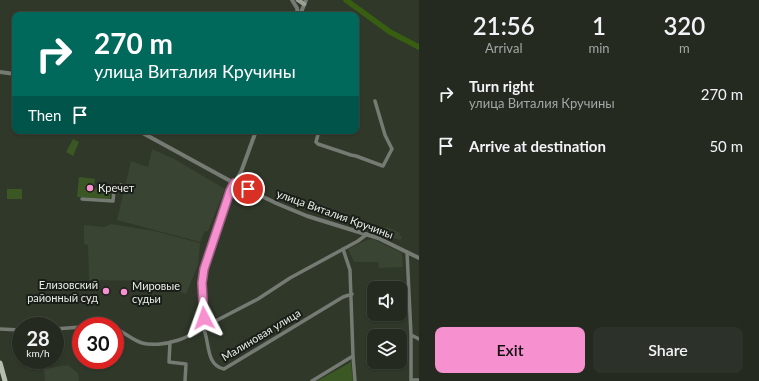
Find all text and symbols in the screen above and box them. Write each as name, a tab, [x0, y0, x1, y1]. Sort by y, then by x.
text: 21:56	[473, 11, 535, 40]
text: 1	[592, 11, 606, 40]
text: 320	[663, 11, 705, 40]
text: 270 m	[94, 26, 173, 60]
icon: right	[28, 28, 80, 80]
text: Arrival	[485, 40, 522, 56]
text: min	[588, 40, 610, 56]
text: m	[679, 40, 690, 56]
text: улица Виталия Кручины	[94, 60, 296, 82]
text: Turn right	[469, 77, 534, 95]
icon: right	[435, 83, 457, 105]
text: 270 m	[701, 85, 743, 103]
text: улица Виталия Кручины	[469, 95, 615, 111]
icon: arrive	[69, 104, 91, 126]
text: Then	[28, 106, 61, 124]
icon: arrive	[435, 135, 457, 157]
text: Arrive at destination	[469, 137, 606, 155]
text: 50 m	[709, 137, 743, 155]
pin	[231, 172, 265, 206]
icon: arrive	[237, 178, 259, 200]
place label: Кречет	[98, 181, 135, 194]
marker: Кречет	[85, 183, 95, 193]
street label: улица Виталия Кручины	[275, 186, 395, 241]
place label: Елизовский районный суд	[27, 278, 98, 304]
place label: Мировые судьи	[132, 279, 180, 305]
map controls	[367, 281, 407, 369]
button: sound	[367, 281, 407, 321]
marker: Елизовский районный суд	[101, 286, 111, 296]
marker: Мировые судьи	[119, 287, 129, 297]
position arrow	[183, 297, 225, 339]
street label: Малиновая улица	[219, 306, 303, 363]
speed limit sign: 30	[72, 317, 124, 369]
text: 28	[26, 326, 50, 350]
button: Exit	[435, 327, 585, 373]
button: Share	[593, 327, 743, 373]
button: layers	[367, 329, 407, 369]
text: km/h	[26, 347, 50, 359]

